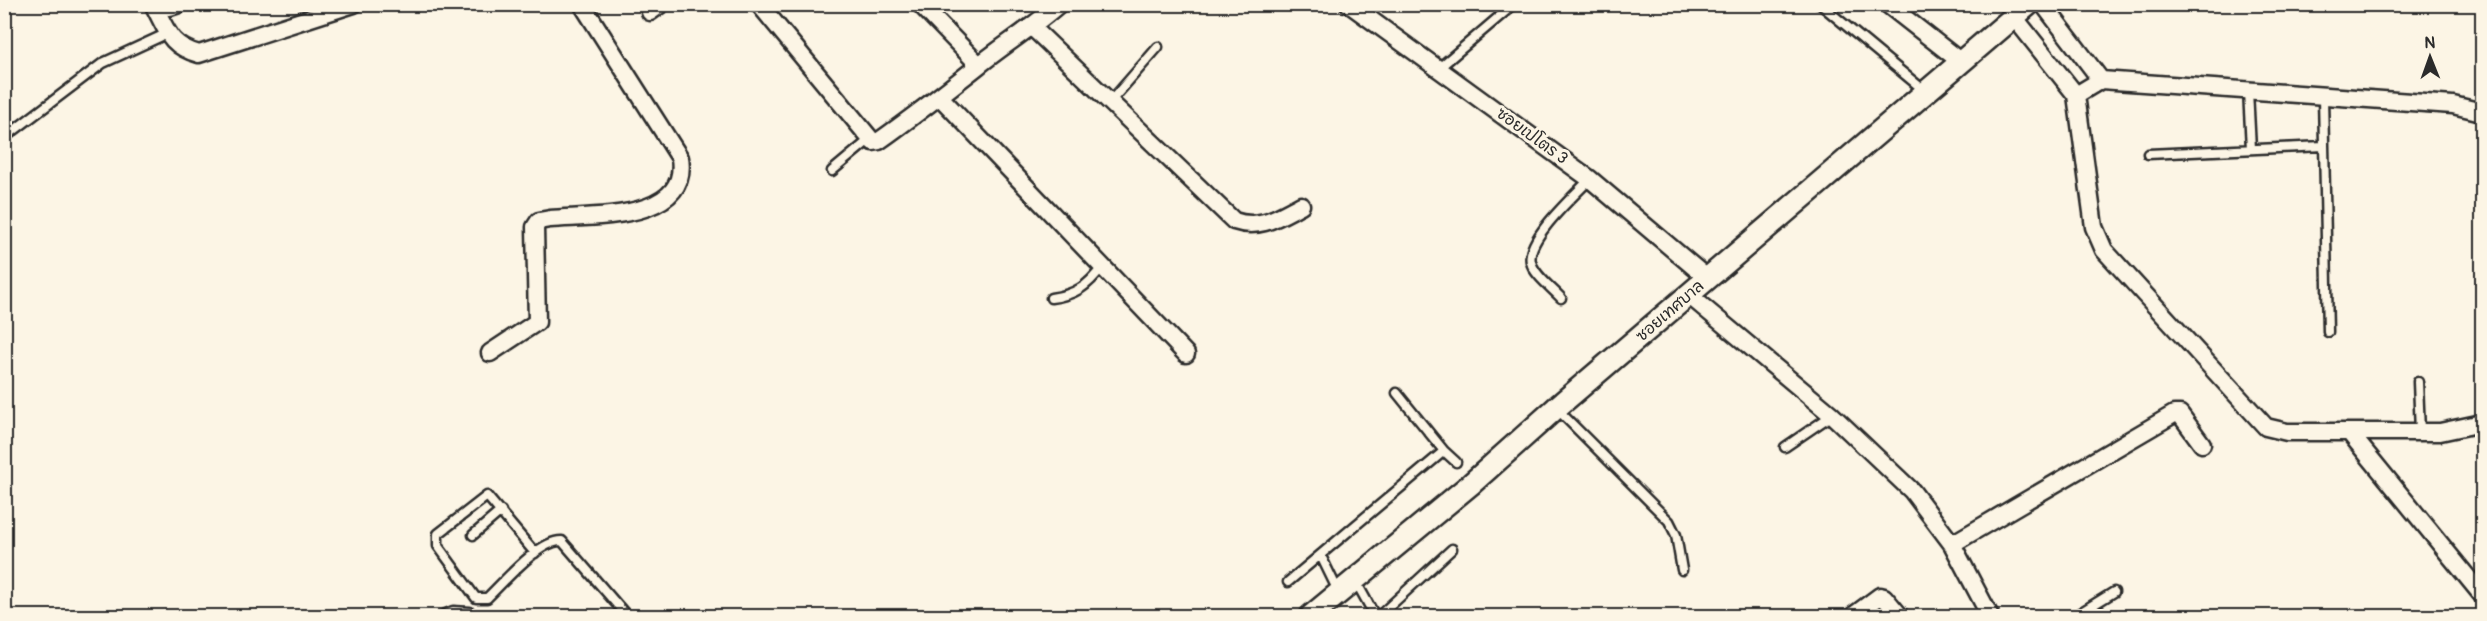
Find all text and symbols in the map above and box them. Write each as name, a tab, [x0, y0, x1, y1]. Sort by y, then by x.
north arrow	[2400, 27, 2460, 87]
text: N	[2424, 33, 2436, 53]
street label: ซอยเปโตร 3	[1492, 102, 1573, 169]
street label: ซอยเทศบาล	[1632, 276, 1708, 346]

